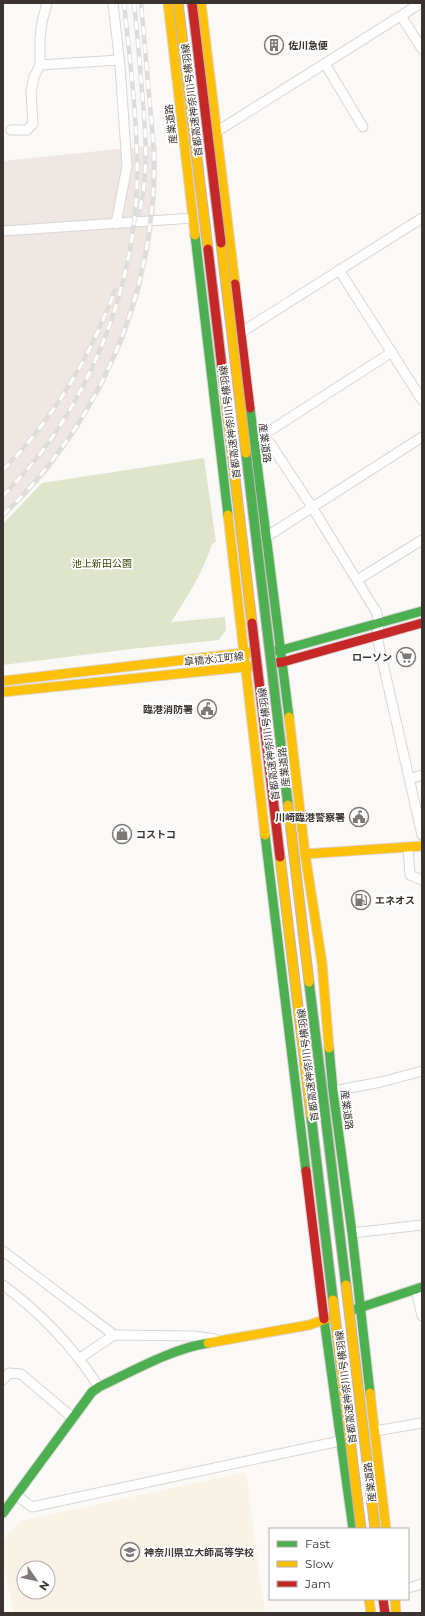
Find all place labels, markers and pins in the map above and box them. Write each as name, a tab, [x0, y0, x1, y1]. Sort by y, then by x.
building icon: 佐川急便	[263, 34, 285, 56]
place label: 佐川急便	[288, 39, 328, 52]
supermarket icon: ローソン	[395, 646, 417, 668]
place label: ローソン	[352, 651, 392, 664]
public building icon: 臨港消防署	[196, 698, 218, 720]
place label: 臨港消防署	[143, 703, 193, 716]
public building icon: 川崎臨港警察署	[348, 806, 370, 828]
place label: 川崎臨港警察署	[275, 811, 345, 824]
shop icon: コストコ	[111, 823, 133, 845]
place label: コストコ	[136, 828, 176, 841]
fuel station icon: エネオス	[350, 889, 372, 911]
place label: エネオス	[375, 894, 415, 907]
school or university icon: 神奈川県立大師高等学校	[119, 1541, 141, 1563]
place label: 神奈川県立大師高等学校	[144, 1546, 254, 1559]

